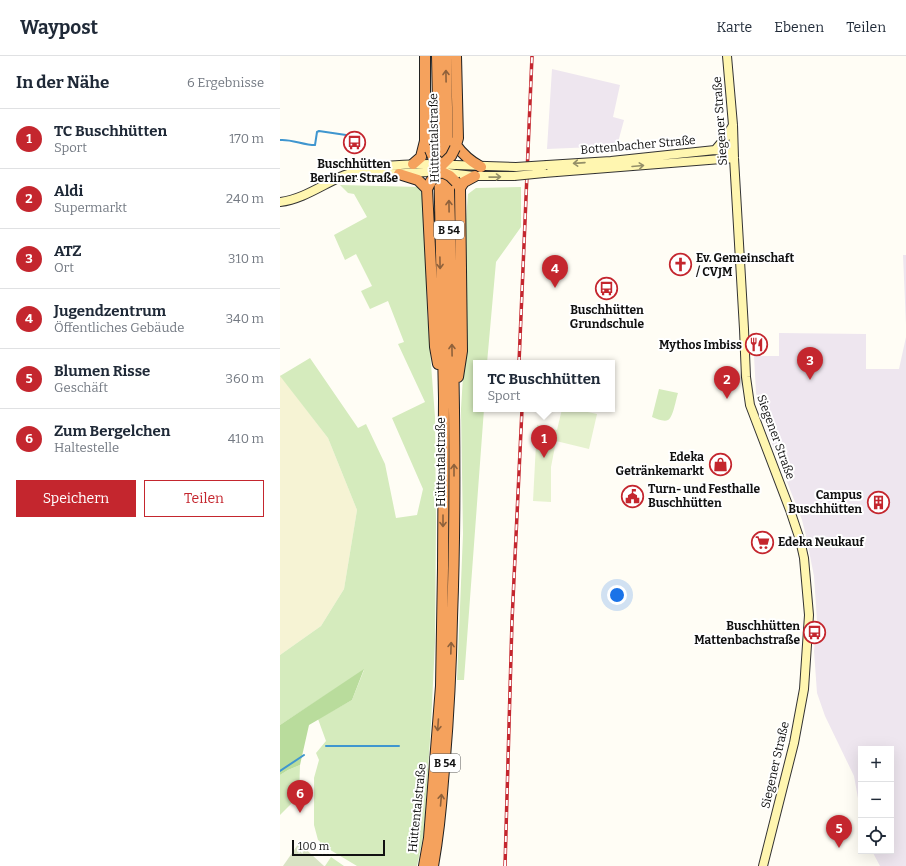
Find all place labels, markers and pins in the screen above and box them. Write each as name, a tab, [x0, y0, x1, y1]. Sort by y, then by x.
bus stop icon: Buschhütten Berliner Straße	[341, 130, 367, 156]
place label: Buschhütten Berliner Straße	[310, 157, 398, 185]
place label: Ev. Gemeinschaft / CVJM	[695, 251, 794, 279]
church icon: Ev. Gemeinschaft / CVJM	[667, 252, 693, 278]
pin: 4	[542, 255, 568, 288]
bus stop icon: Buschhütten Grundschule	[594, 276, 620, 302]
place label: Buschhütten Grundschule	[570, 303, 645, 331]
restaurant icon: Mythos Imbiss	[744, 332, 770, 358]
place label: Mythos Imbiss	[659, 338, 742, 352]
pin: 3	[797, 347, 823, 380]
pin: 2	[714, 366, 740, 399]
pin: 1	[531, 425, 557, 458]
place label: Edeka Getränkemarkt	[616, 450, 704, 478]
shop icon: Edeka Getränkemarkt	[707, 451, 733, 477]
place label: Turn- und Festhalle Buschhütten	[648, 482, 761, 510]
public building icon: Turn- und Festhalle Buschhütten	[619, 483, 645, 509]
place label: Campus Buschhütten	[788, 488, 862, 516]
building icon: Campus Buschhütten	[865, 489, 891, 515]
supermarket icon: Edeka Neukauf	[749, 529, 775, 555]
place label: Edeka Neukauf	[778, 535, 865, 549]
place label: Buschhütten Mattenbachstraße	[694, 619, 800, 647]
bus stop icon: Buschhütten Mattenbachstraße	[802, 620, 828, 646]
pin: 6	[287, 780, 313, 813]
pin: 5	[826, 815, 852, 848]

